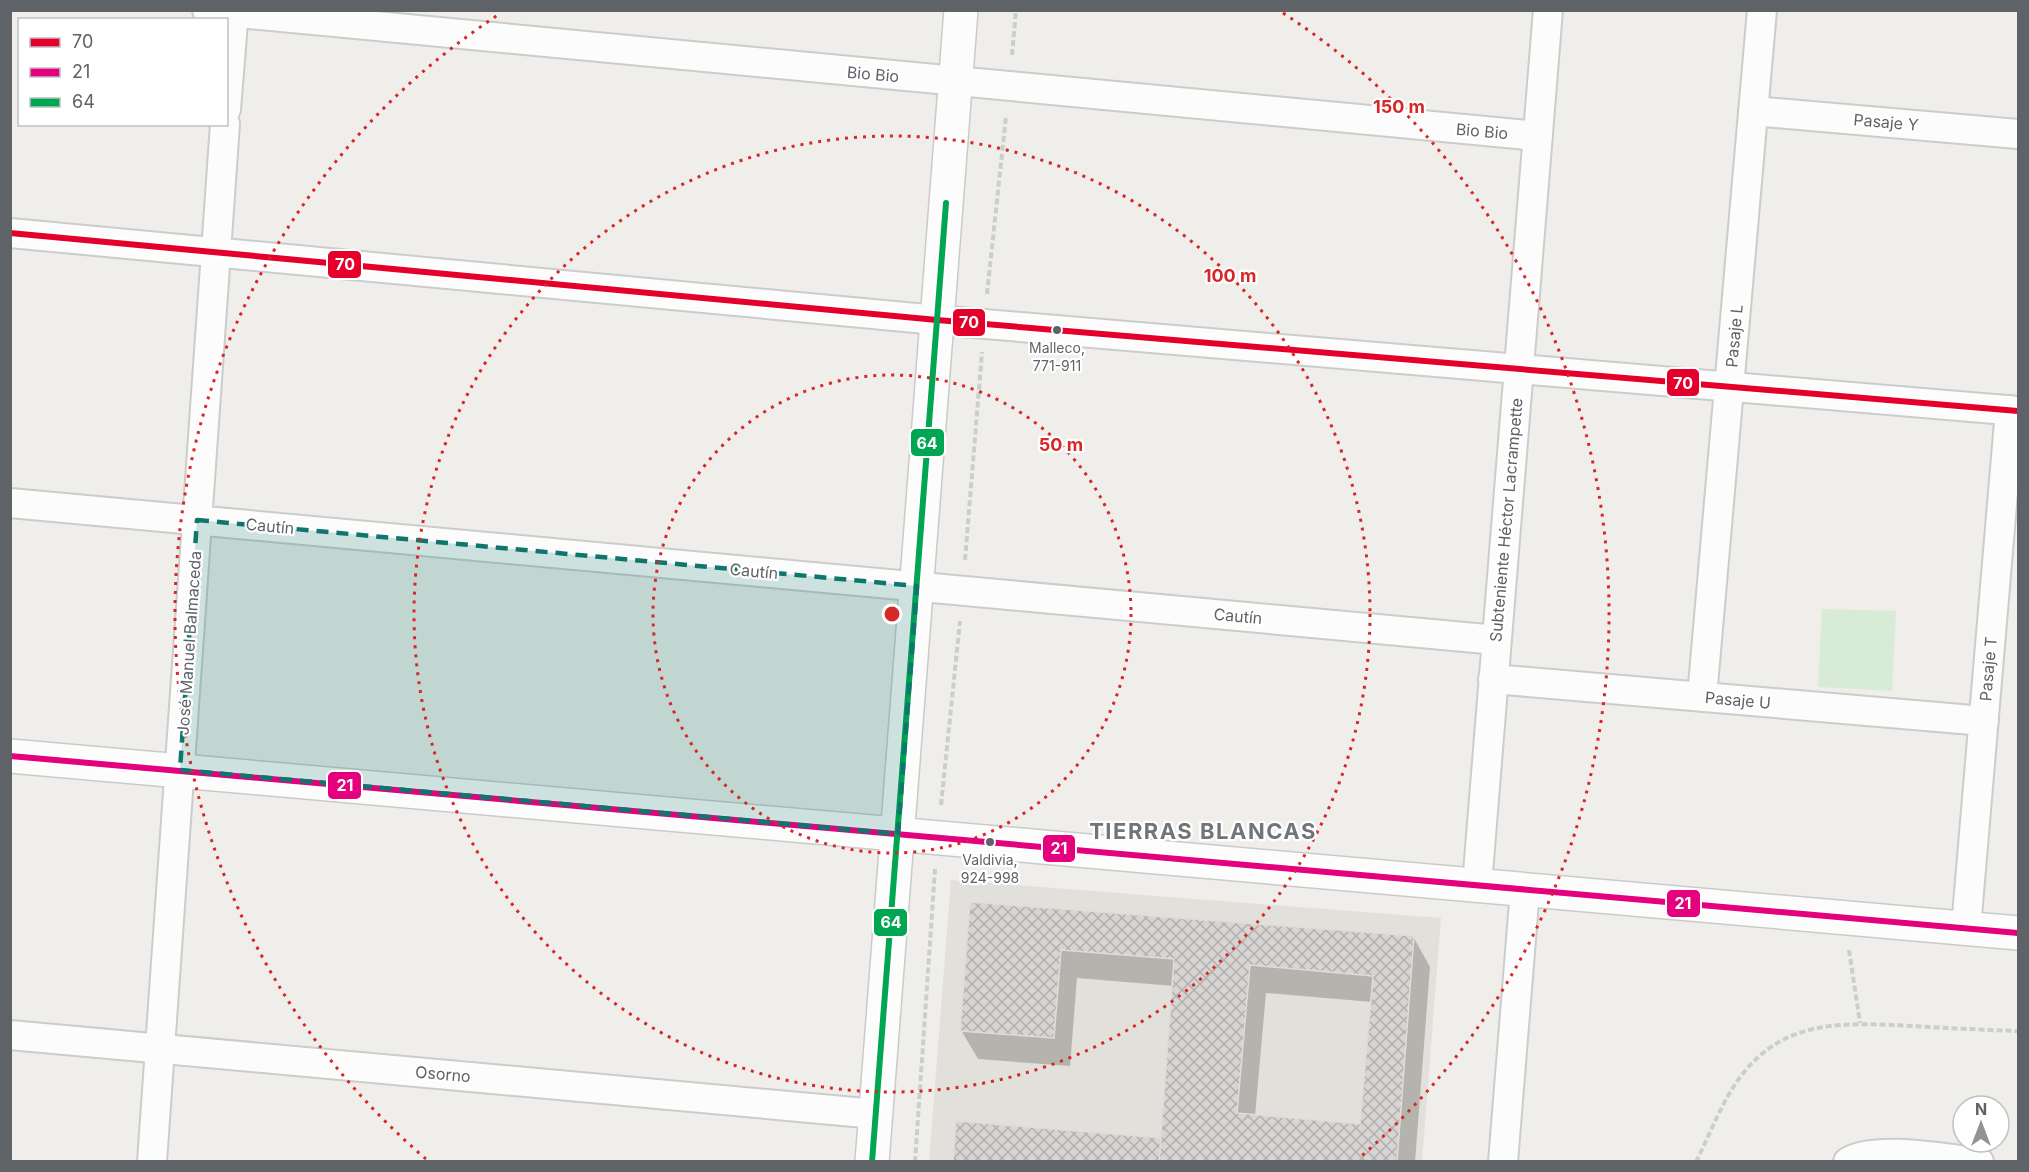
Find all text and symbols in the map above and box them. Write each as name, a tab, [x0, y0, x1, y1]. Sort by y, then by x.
legend	[18, 18, 228, 126]
text: 70	[72, 31, 93, 52]
text: 21	[72, 61, 90, 82]
street label: Bio Bio	[846, 62, 900, 86]
text: 64	[72, 91, 95, 112]
text: 150 m	[1373, 96, 1425, 117]
street label: Pasaje Y	[1853, 109, 1919, 135]
street label: Bio Bio	[1455, 119, 1509, 143]
line badge: 70	[327, 250, 362, 279]
text: 70	[335, 254, 355, 274]
text: 100 m	[1204, 265, 1256, 286]
street label: Pasaje L	[1721, 304, 1747, 368]
line badge: 70	[952, 308, 986, 337]
text: 70	[959, 312, 979, 332]
marker: Malleco, 771-911	[1051, 324, 1063, 336]
place label: Malleco, 771-911	[1029, 339, 1085, 374]
line badge: 70	[1666, 368, 1700, 397]
text: 70	[1673, 373, 1693, 393]
street label: Subteniente Héctor Lacrampette	[1485, 397, 1527, 643]
line badge: 64	[910, 428, 945, 457]
text: 64	[916, 433, 938, 453]
text: 50 m	[1039, 434, 1083, 455]
street label: Cautín	[245, 514, 295, 538]
street label: José Manuel Balmaceda	[173, 550, 205, 736]
street label: Cautín	[729, 559, 779, 583]
centre of rings	[882, 604, 902, 624]
street label: Cautín	[1213, 604, 1263, 628]
street label: Pasaje T	[1975, 636, 2001, 702]
street label: Pasaje U	[1704, 687, 1772, 713]
line badge: 21	[327, 771, 362, 800]
text: 21	[337, 775, 353, 795]
district label: TIERRAS BLANCAS	[1089, 818, 1317, 844]
line badge: 21	[1042, 834, 1076, 863]
marker: Valdivia, 924-998	[984, 836, 996, 848]
text: 21	[1051, 838, 1067, 858]
place label: Valdivia, 924-998	[961, 851, 1019, 886]
line badge: 21	[1666, 889, 1701, 918]
text: 21	[1675, 893, 1691, 913]
line badge: 64	[873, 908, 908, 937]
text: 64	[880, 912, 902, 932]
street label: Osorno	[414, 1062, 472, 1086]
north arrow	[1951, 1094, 2011, 1154]
text: N	[1975, 1099, 1987, 1119]

